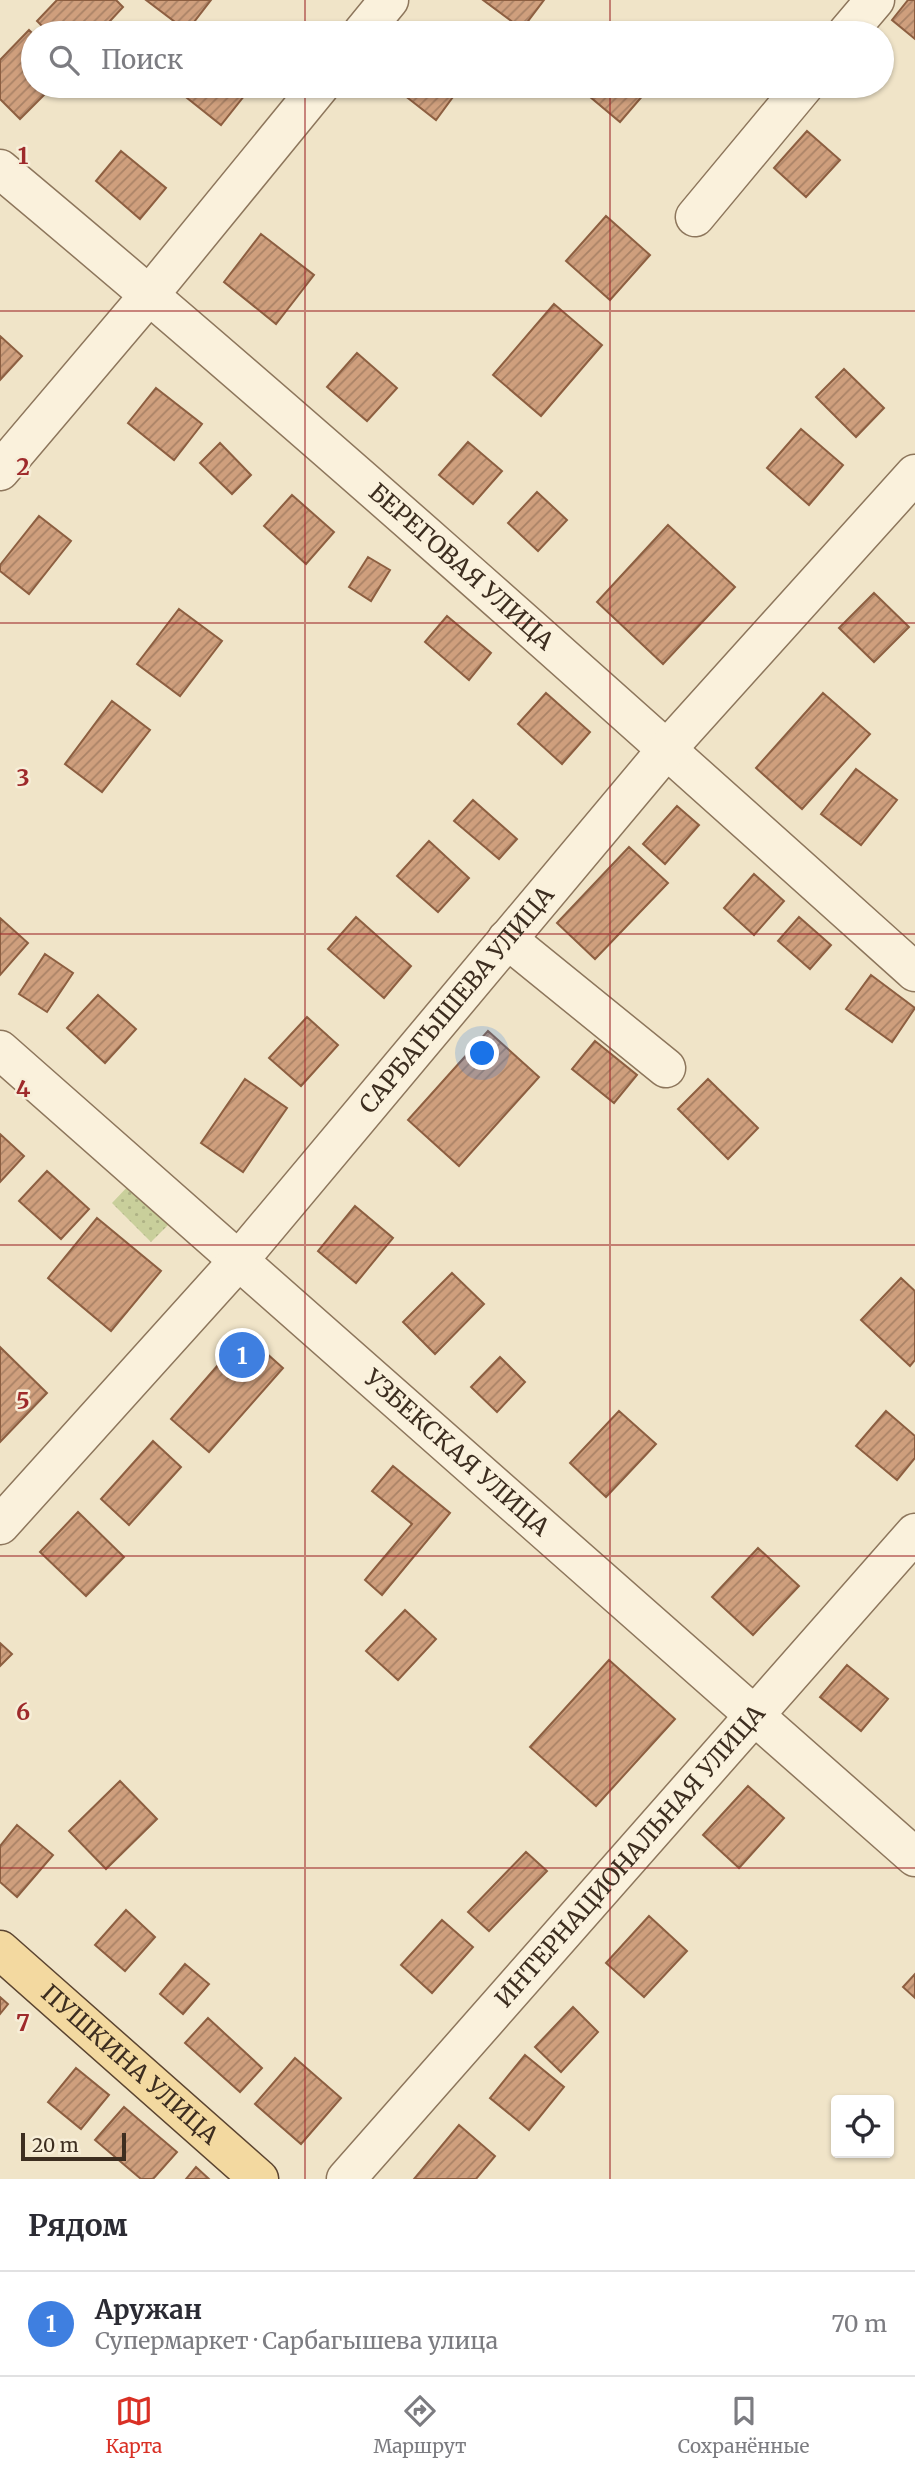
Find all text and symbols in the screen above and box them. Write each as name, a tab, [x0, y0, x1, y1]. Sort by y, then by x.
search box	[21, 21, 894, 98]
icon: search	[45, 41, 83, 79]
text: Поиск	[101, 43, 183, 76]
text: 1	[18, 141, 29, 170]
text: 2	[16, 452, 30, 481]
street label: БЕРЕГОВАЯ УЛИЦА	[362, 476, 561, 657]
text: 3	[16, 763, 30, 792]
street label: САРБАГЫШЕВА УЛИЦА	[352, 879, 561, 1120]
your location	[465, 1036, 499, 1070]
text: 4	[16, 1074, 31, 1103]
pin: 1	[219, 1329, 265, 1381]
street label: УЗБЕКСКАЯ УЛИЦА	[357, 1362, 557, 1543]
text: 5	[16, 1386, 30, 1415]
text: 6	[16, 1697, 30, 1726]
street label: ИНТЕРНАЦИОНАЛЬНАЯ УЛИЦА	[488, 1697, 772, 2014]
street label: ПУШКИНА УЛИЦА	[35, 1978, 226, 2152]
text: 7	[16, 2008, 30, 2037]
map controls	[831, 2095, 894, 2158]
button: locate	[831, 2095, 894, 2158]
scale bar	[21, 2130, 126, 2162]
text: 20 m	[32, 2133, 79, 2157]
text: Рядом	[28, 2206, 128, 2244]
text: Аружан	[95, 2293, 202, 2326]
text: 1	[46, 2309, 56, 2338]
text: 70 m	[831, 2309, 887, 2338]
text: Супермаркет · Сарбагышева улица	[95, 2326, 498, 2355]
tab: Карта	[106, 2392, 162, 2458]
tab: Маршрут	[373, 2392, 467, 2458]
tab: Сохранённые	[678, 2392, 809, 2458]

